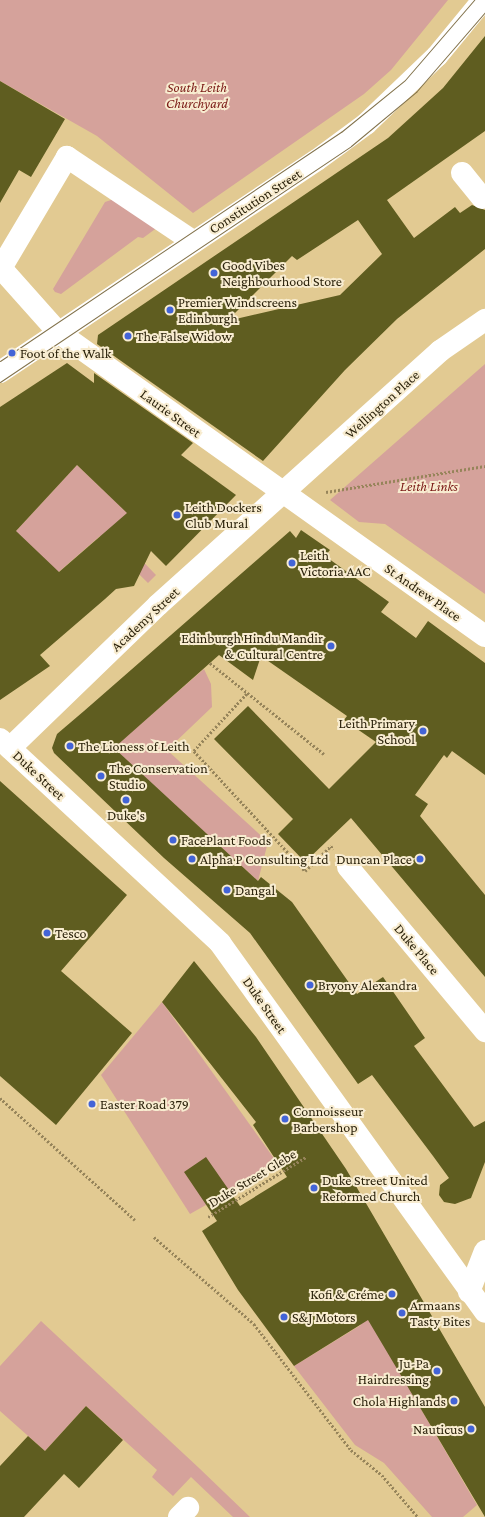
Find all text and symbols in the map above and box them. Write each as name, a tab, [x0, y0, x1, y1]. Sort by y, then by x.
park label: South Leith Churchyard	[166, 79, 228, 112]
street label: Constitution Street	[206, 165, 304, 237]
place label: Good Vibes Neighbourhood Store	[222, 257, 342, 290]
marker: Good Vibes Neighbourhood Store	[209, 268, 219, 278]
place label: Premier Windscreens Edinburgh	[178, 294, 297, 326]
marker: Premier Windscreens Edinburgh	[165, 305, 175, 315]
place label: The False Widow	[136, 328, 232, 344]
marker: The False Widow	[123, 331, 133, 341]
place label: Foot of the Walk	[20, 345, 111, 361]
marker: Foot of the Walk	[7, 348, 17, 358]
street label: Wellington Place	[341, 366, 423, 442]
street label: Laurie Street	[137, 385, 205, 441]
park label: Leith Links	[400, 478, 458, 494]
place label: Leith Dockers Club Mural	[185, 499, 262, 532]
marker: Leith Dockers Club Mural	[172, 510, 182, 520]
place label: Leith Victoria AAC	[300, 547, 371, 580]
marker: Leith Victoria AAC	[287, 558, 297, 568]
street label: St Andrew Place	[382, 559, 464, 625]
street label: Academy Street	[108, 583, 182, 655]
place label: Edinburgh Hindu Mandir & Cultural Centre	[181, 630, 323, 662]
marker: Edinburgh Hindu Mandir & Cultural Centre	[326, 641, 336, 651]
place label: Leith Primary School	[339, 715, 415, 748]
marker: Leith Primary School	[418, 726, 428, 736]
place label: The Lioness of Leith	[78, 738, 189, 754]
marker: The Lioness of Leith	[65, 741, 75, 751]
street label: Duke Street	[10, 747, 68, 803]
place label: The Conservation Studio	[109, 760, 208, 792]
marker: The Conservation Studio	[96, 771, 106, 781]
marker: Duke's	[121, 795, 131, 805]
place label: Duke's	[107, 807, 145, 823]
place label: FacePlant Foods	[181, 832, 271, 848]
marker: FacePlant Foods	[168, 835, 178, 845]
place label: Alpha P Consulting Ltd	[200, 851, 329, 867]
place label: Duncan Place	[336, 851, 412, 867]
marker: Alpha P Consulting Ltd	[187, 854, 197, 864]
marker: Duncan Place	[415, 854, 425, 864]
place label: Dangal	[235, 882, 275, 898]
marker: Dangal	[222, 885, 232, 895]
street label: Duke Place	[391, 920, 443, 978]
place label: Tesco	[55, 925, 86, 941]
marker: Tesco	[42, 928, 52, 938]
street label: Duke Street	[240, 974, 290, 1036]
place label: Bryony Alexandra	[318, 977, 417, 993]
marker: Bryony Alexandra	[305, 980, 315, 990]
place label: Easter Road 379	[100, 1096, 189, 1112]
marker: Easter Road 379	[87, 1099, 97, 1109]
place label: Connoisseur Barbershop	[293, 1103, 363, 1136]
marker: Connoisseur Barbershop	[280, 1114, 290, 1124]
street label: Duke Street Glebe	[205, 1145, 299, 1211]
place label: Duke Street United Reformed Church	[322, 1172, 428, 1204]
marker: Duke Street United Reformed Church	[309, 1183, 319, 1193]
place label: Kofi & Créme	[310, 1286, 384, 1302]
marker: Kofi & Créme	[387, 1289, 397, 1299]
place label: Armaans Tasty Bites	[410, 1297, 470, 1330]
marker: Armaans Tasty Bites	[397, 1308, 407, 1318]
place label: S&J Motors	[292, 1309, 356, 1325]
marker: S&J Motors	[279, 1312, 289, 1322]
place label: Ju-Pa Hairdressing	[358, 1355, 429, 1388]
marker: Ju-Pa Hairdressing	[432, 1366, 442, 1376]
place label: Chola Highlands	[353, 1393, 446, 1409]
marker: Chola Highlands	[449, 1396, 459, 1406]
place label: Nauticus	[413, 1421, 463, 1437]
marker: Nauticus	[466, 1424, 476, 1434]

